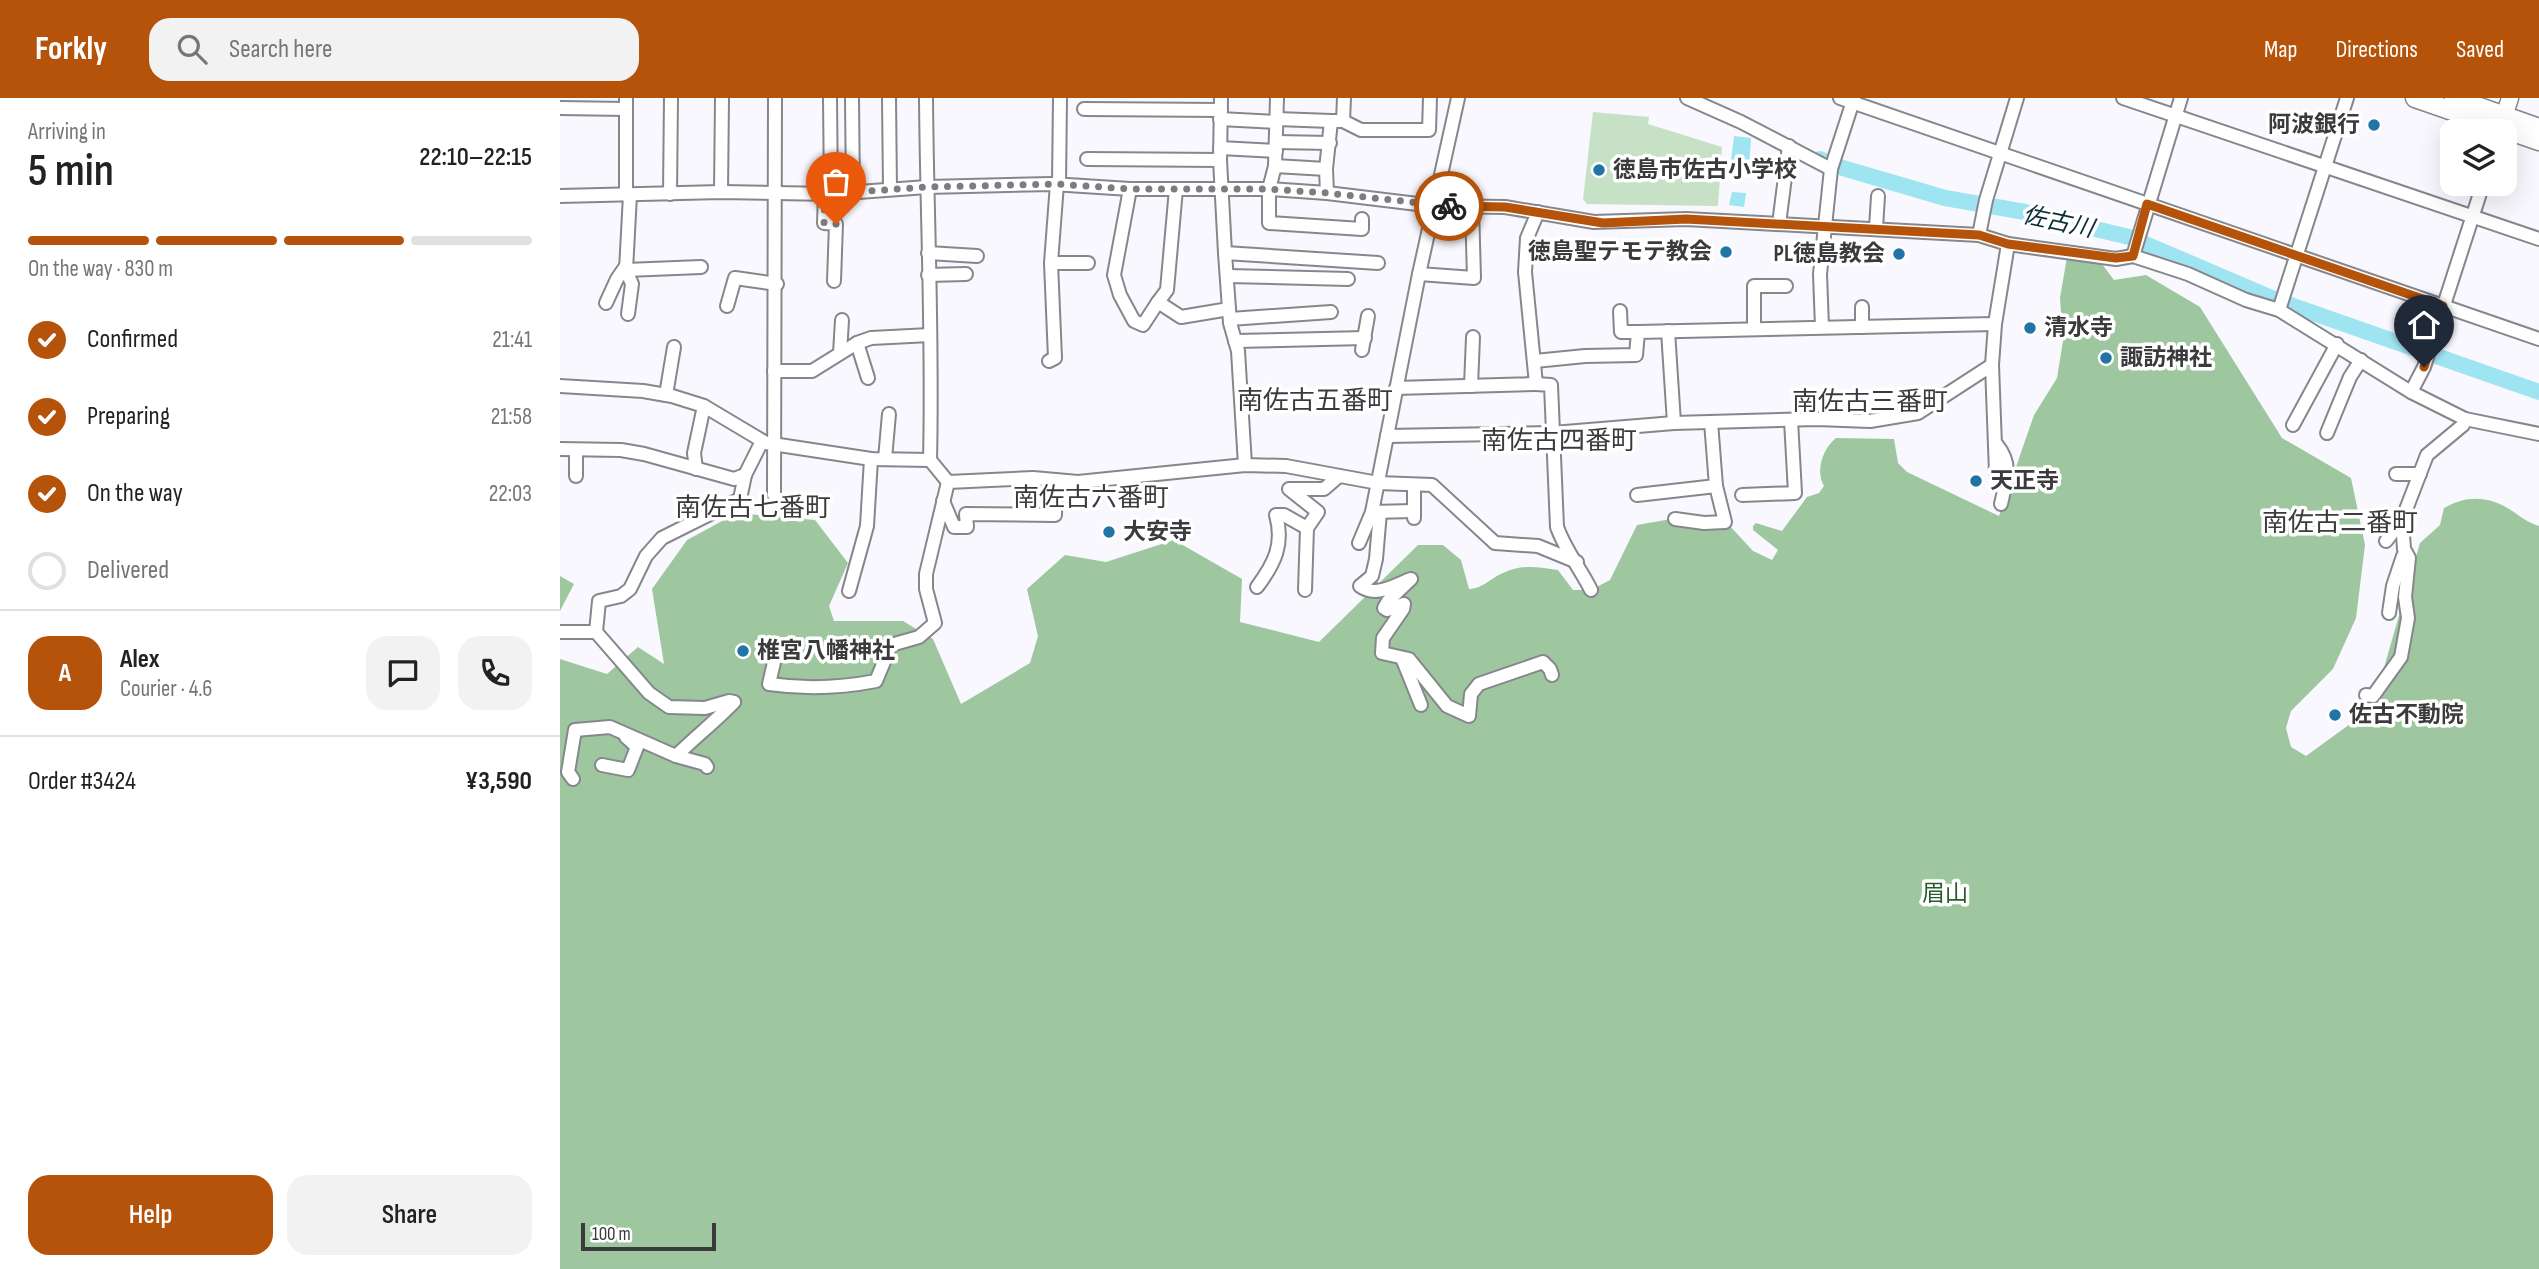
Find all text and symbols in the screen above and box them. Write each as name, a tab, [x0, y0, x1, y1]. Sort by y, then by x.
search box	[149, 18, 639, 81]
text: Forkly	[35, 29, 107, 69]
icon: search	[173, 30, 211, 68]
text: Search here	[229, 34, 332, 65]
text: Map	[2264, 35, 2297, 64]
text: Directions	[2335, 35, 2418, 64]
text: Saved	[2456, 35, 2504, 64]
place label: 阿波銀行	[2268, 111, 2360, 139]
marker: 阿波銀行	[2366, 117, 2382, 133]
text: Arriving in	[28, 118, 106, 146]
map controls	[2440, 119, 2517, 196]
button: layers	[2440, 119, 2517, 196]
text: 22:10–22:15	[419, 142, 532, 173]
text: 5 min	[28, 144, 114, 199]
pin	[806, 152, 866, 224]
place label: 徳島市佐古小学校	[1613, 156, 1797, 184]
marker: 徳島市佐古小学校	[1591, 162, 1607, 178]
icon: bag	[817, 163, 855, 201]
courier	[1414, 171, 1484, 241]
icon: bike	[1430, 187, 1468, 225]
water label: 佐古川	[2020, 200, 2099, 244]
place label: 徳島聖テモテ教会	[1528, 238, 1712, 266]
place label: PL徳島教会	[1774, 240, 1885, 268]
marker: 徳島聖テモテ教会	[1718, 244, 1734, 260]
marker: PL徳島教会	[1891, 246, 1907, 262]
text: On the way · 830 m	[28, 255, 173, 283]
pin	[2394, 295, 2454, 367]
icon: home	[2405, 306, 2443, 344]
place label: 清水寺	[2044, 314, 2113, 342]
marker: 清水寺	[2022, 320, 2038, 336]
icon: check	[28, 321, 66, 359]
text: Confirmed	[87, 324, 178, 355]
text: 21:41	[492, 326, 532, 354]
place label: 諏訪神社	[2120, 344, 2212, 372]
marker: 諏訪神社	[2098, 350, 2114, 366]
district label: 南佐古五番町	[1237, 386, 1393, 417]
district label: 南佐古三番町	[1792, 387, 1948, 418]
icon: check	[28, 398, 66, 436]
text: Preparing	[87, 401, 170, 432]
text: 21:58	[491, 403, 532, 431]
district label: 南佐古四番町	[1481, 426, 1637, 457]
place label: 天正寺	[1990, 467, 2059, 495]
marker: 天正寺	[1968, 473, 1984, 489]
icon: check	[28, 475, 66, 513]
text: On the way	[87, 478, 183, 509]
text: 22:03	[489, 480, 532, 508]
district label: 南佐古六番町	[1013, 483, 1169, 514]
district label: 南佐古七番町	[675, 493, 831, 524]
district label: 南佐古二番町	[2262, 508, 2418, 539]
place label: 大安寺	[1123, 518, 1192, 546]
marker: 大安寺	[1101, 524, 1117, 540]
text: Delivered	[87, 555, 169, 586]
button: chat	[366, 636, 440, 710]
button: phone	[458, 636, 532, 710]
place label: 椎宮八幡神社	[757, 637, 895, 665]
marker: 椎宮八幡神社	[735, 643, 751, 659]
text: Alex	[120, 644, 160, 675]
text: A	[59, 658, 71, 689]
text: Courier · 4.6	[120, 675, 212, 703]
place label: 佐古不動院	[2349, 701, 2464, 729]
marker: 佐古不動院	[2327, 707, 2343, 723]
text: Order #3424	[28, 766, 136, 797]
text: ¥3,590	[465, 766, 532, 797]
park label: 眉山	[1922, 880, 1968, 908]
button: Help	[28, 1175, 273, 1255]
button: Share	[287, 1175, 532, 1255]
scale bar	[581, 1220, 716, 1252]
text: 100 m	[592, 1223, 631, 1246]

